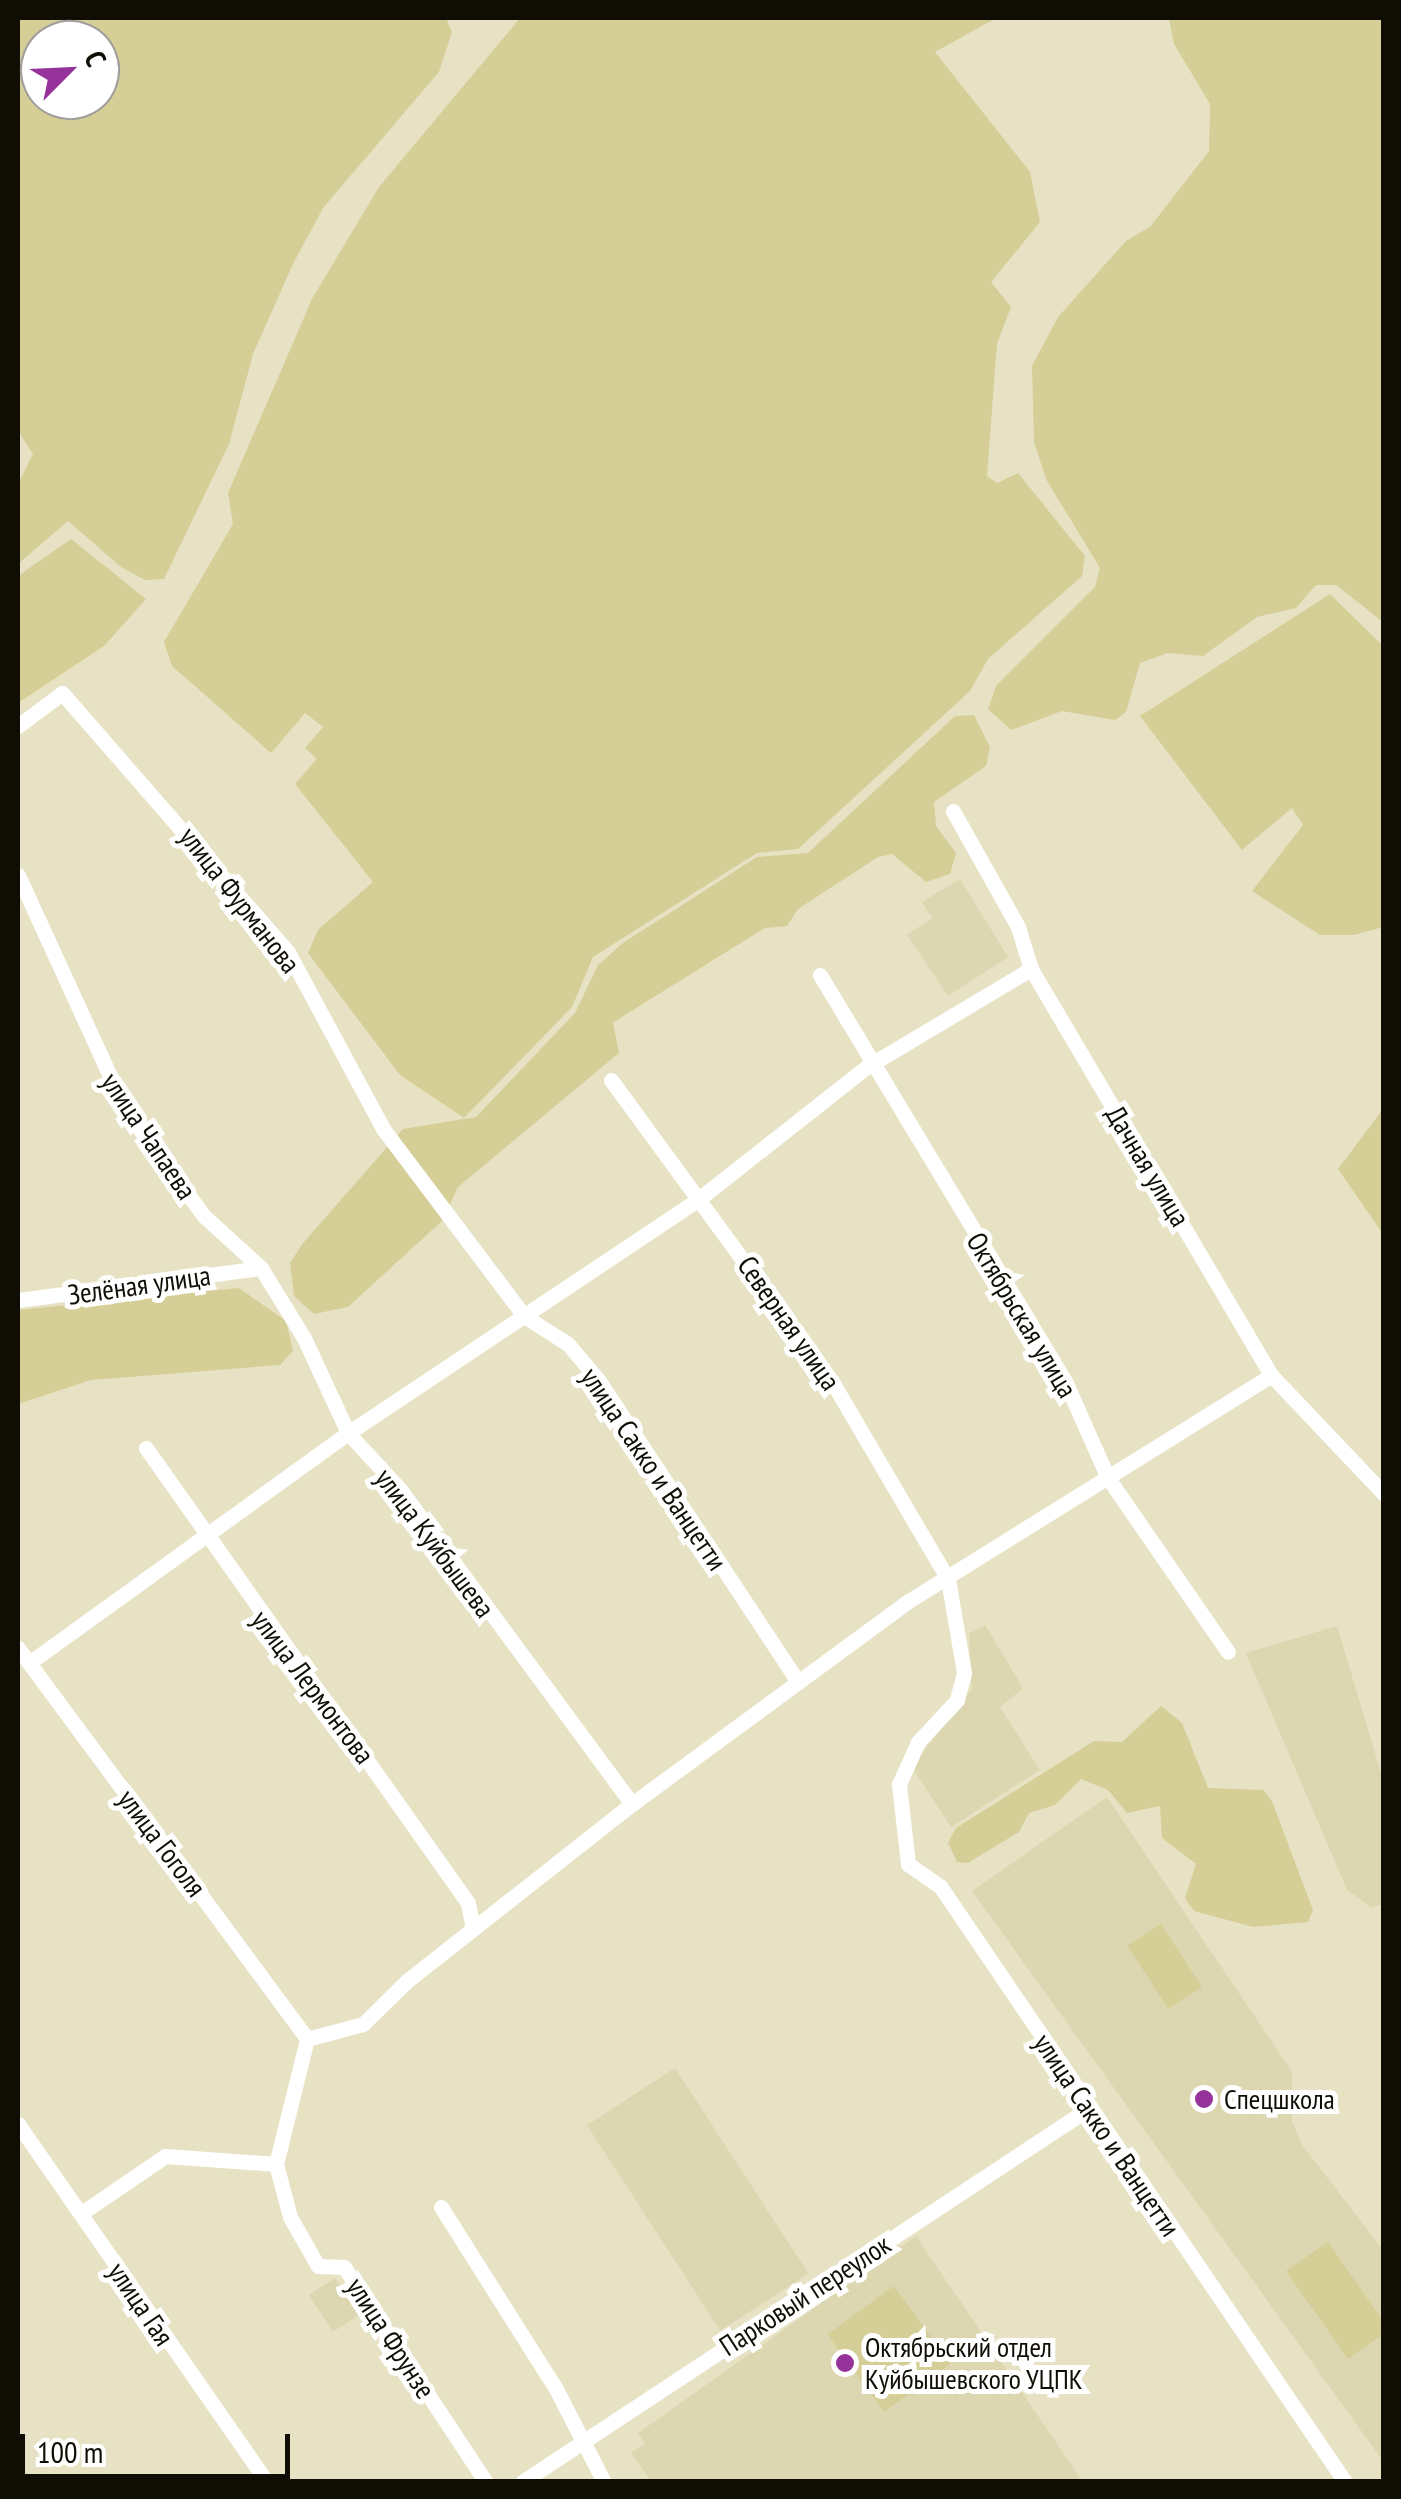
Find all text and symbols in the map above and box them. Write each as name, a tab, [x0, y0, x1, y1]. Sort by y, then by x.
north arrow	[20, 20, 120, 120]
text: С	[77, 45, 116, 72]
street label: улица Фурманова	[173, 820, 307, 980]
street label: улица Чапаева	[94, 1066, 204, 1206]
street label: Дачная улица	[1099, 1099, 1197, 1233]
street label: Октябрьская улица	[959, 1226, 1085, 1404]
street label: Северная улица	[730, 1249, 848, 1397]
street label: Зелёная улица	[65, 1258, 213, 1312]
street label: улица Сакко и Ванцетти	[574, 1361, 734, 1577]
street label: улица Куйбышева	[368, 1462, 502, 1624]
street label: улица Лермонтова	[244, 1604, 382, 1770]
street label: улица Гоголя	[111, 1783, 213, 1903]
street label: улица Сакко и Ванцетти	[1027, 2027, 1187, 2243]
place label: Спецшкола	[1224, 2082, 1335, 2116]
marker: Спецшкола	[1193, 2088, 1215, 2110]
street label: Парковый переулок	[713, 2227, 897, 2363]
street label: улица Гая	[101, 2256, 181, 2352]
street label: улица Фрунзе	[340, 2271, 442, 2405]
place label: Октябрьский отдел Куйбышевского УЦПК	[865, 2330, 1083, 2396]
marker: Октябрьский отдел Куйбышевского УЦПК	[834, 2352, 856, 2374]
scale bar	[25, 2414, 295, 2476]
text: 100 m	[37, 2432, 103, 2471]

